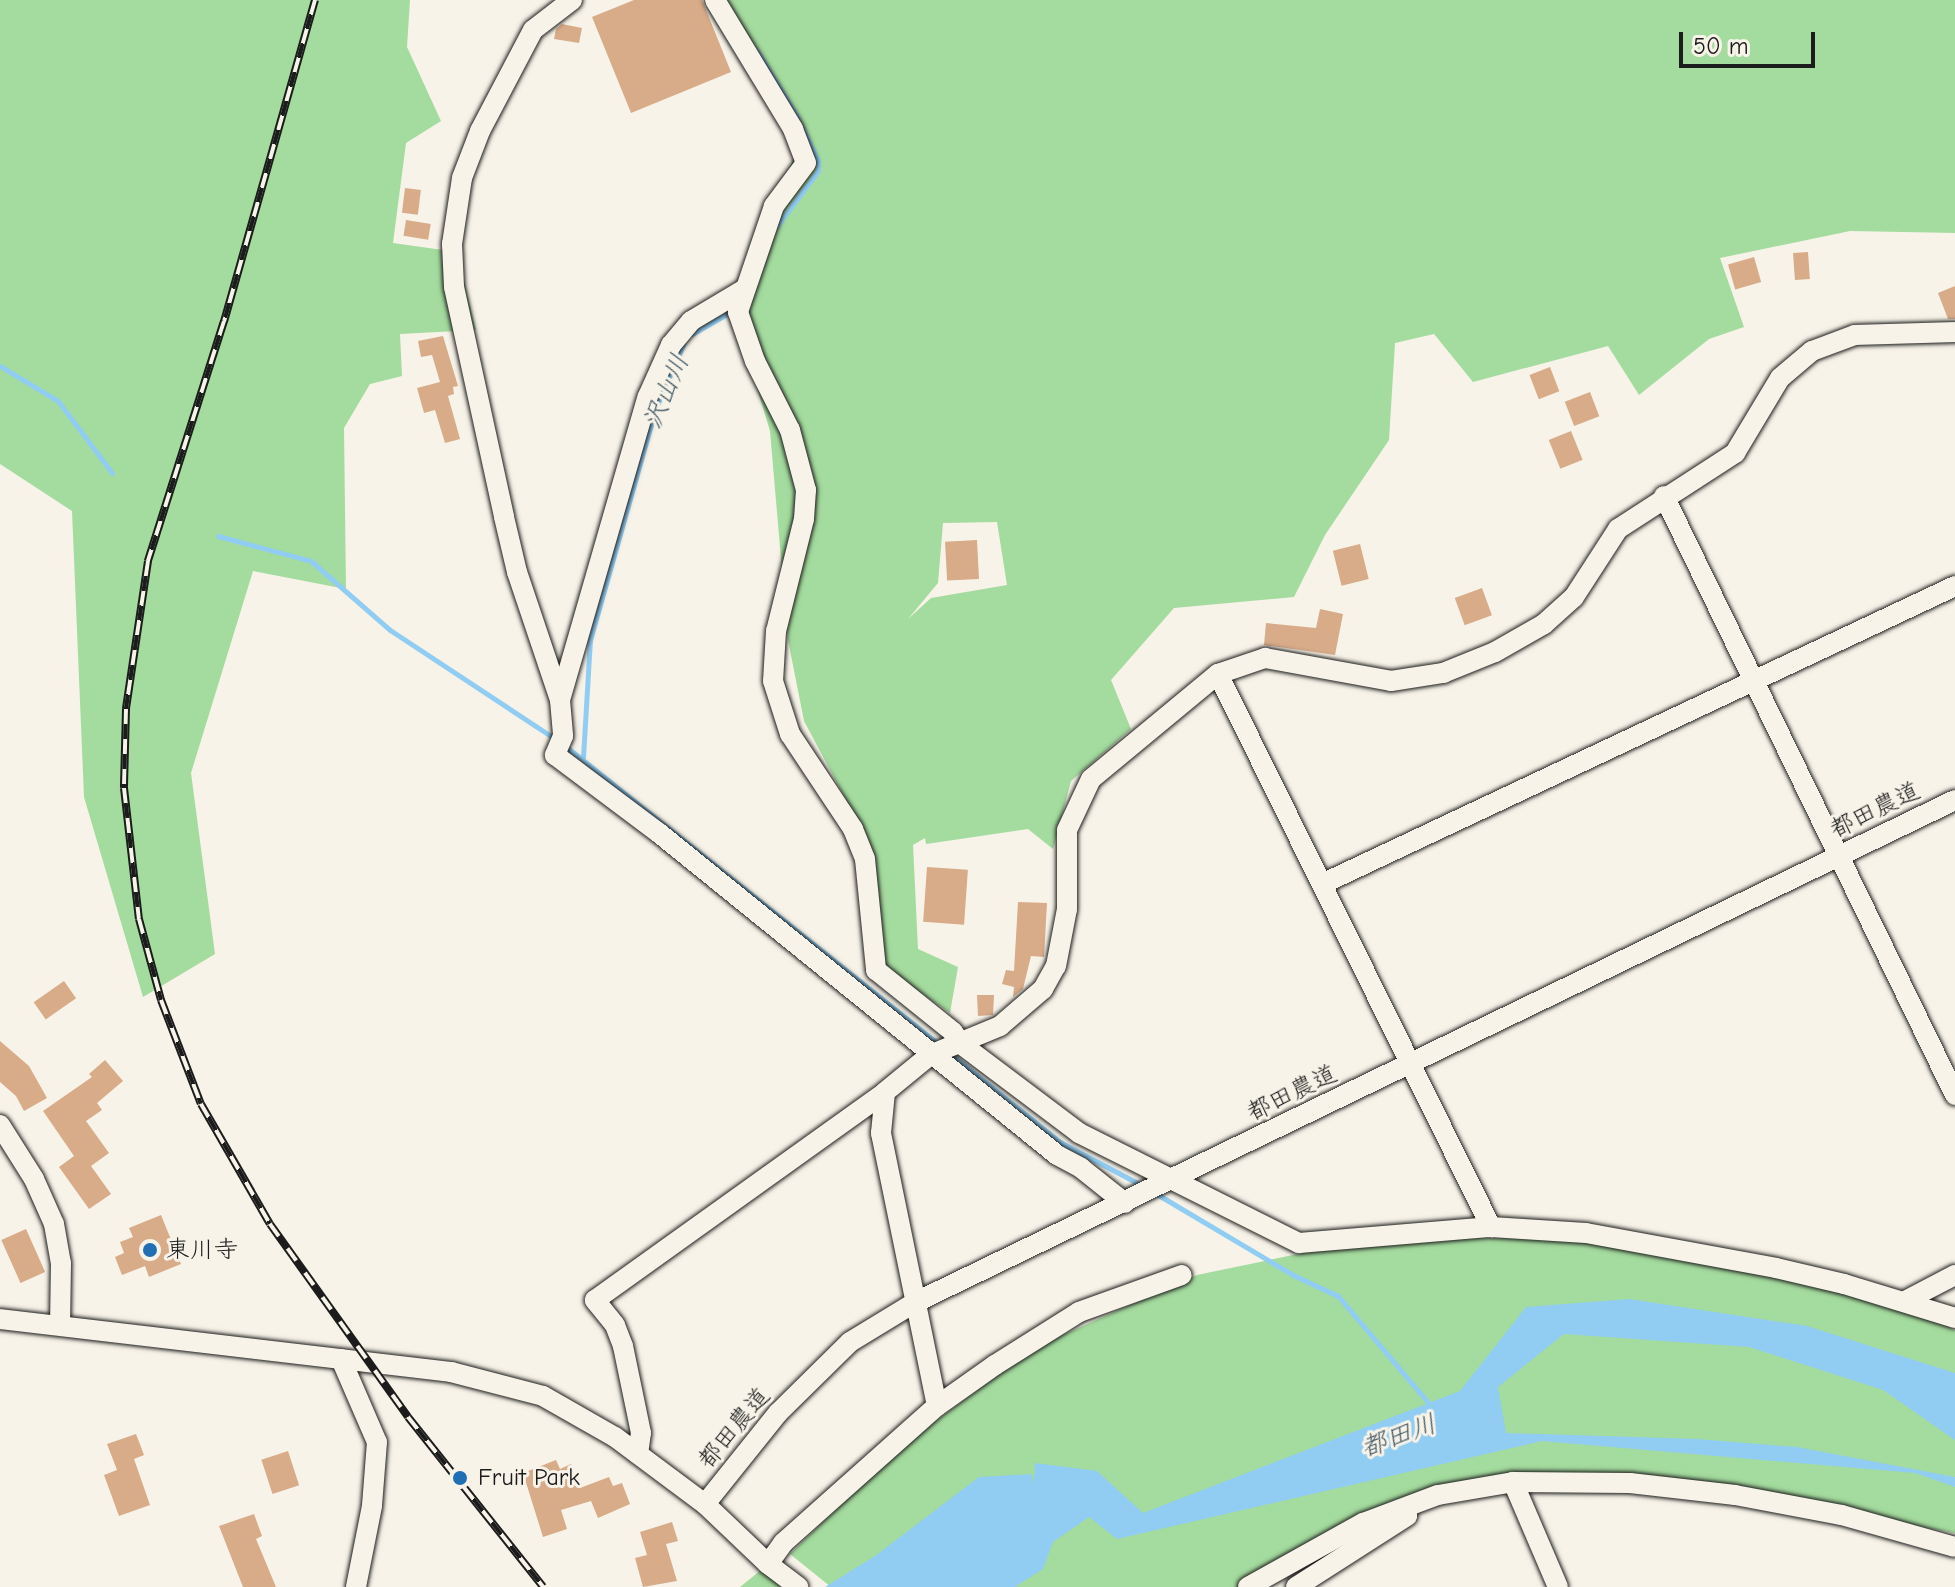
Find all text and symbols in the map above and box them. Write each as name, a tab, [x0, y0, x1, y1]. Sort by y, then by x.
scale bar	[1683, 16, 1819, 66]
text: 50 m	[1693, 32, 1749, 60]
water label: 沢山川	[637, 350, 697, 434]
street label: 都田農道	[1826, 776, 1924, 844]
street label: 都田農道	[1243, 1059, 1341, 1127]
place label: 東川寺	[166, 1236, 238, 1264]
marker: 東川寺	[141, 1241, 159, 1259]
street label: 都田農道	[692, 1382, 776, 1474]
water label: 都田川	[1357, 1409, 1441, 1465]
place label: Fruit Park	[478, 1464, 580, 1492]
marker: Fruit Park	[449, 1467, 471, 1489]

